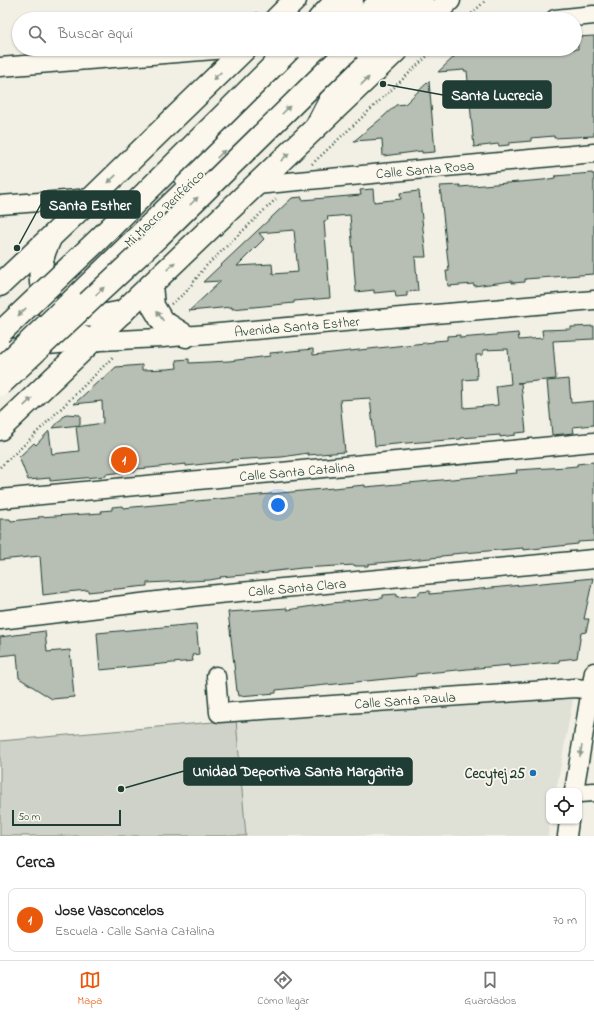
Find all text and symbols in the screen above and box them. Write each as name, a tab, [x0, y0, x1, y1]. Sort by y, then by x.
search box	[12, 12, 582, 56]
icon: search	[26, 23, 48, 45]
text: Buscar aquí	[58, 23, 133, 45]
one-way arrow	[212, 71, 222, 81]
one-way arrow	[360, 76, 370, 85]
callout: Santa Lucrecia	[443, 81, 551, 108]
text: Santa Lucrecia	[451, 85, 543, 107]
one-way arrow	[281, 105, 291, 115]
one-way arrow	[216, 149, 226, 158]
one-way arrow	[280, 152, 290, 161]
street label: Calle Santa Rosa	[375, 156, 475, 185]
street label: Mi Macro Periférico	[120, 165, 210, 253]
one-way arrow	[107, 174, 117, 184]
callout: Santa Esther	[41, 191, 140, 218]
text: Santa Esther	[49, 195, 131, 217]
one-way arrow	[189, 196, 199, 206]
one-way arrow	[166, 261, 176, 271]
one-way arrow	[95, 286, 105, 296]
one-way arrow	[17, 307, 27, 317]
one-way arrow	[156, 311, 164, 321]
street label: Avenida Santa Esther	[234, 311, 361, 343]
one-way arrow	[23, 397, 33, 407]
pin: 1	[111, 445, 137, 475]
street label: Calle Santa Catalina	[239, 457, 356, 488]
your location	[268, 495, 288, 515]
street label: Calle Santa Clara	[247, 574, 347, 603]
street label: Calle Santa Paula	[354, 687, 457, 716]
one-way arrow	[578, 745, 584, 758]
callout: Unidad Deportiva Santa Margarita	[184, 758, 412, 785]
text: Unidad Deportiva Santa Margarita	[192, 761, 404, 785]
place label: Cecytej 25	[465, 764, 525, 787]
marker: Cecytej 25	[528, 768, 538, 778]
map controls	[546, 788, 582, 824]
button: locate	[546, 788, 582, 824]
scale bar	[12, 808, 121, 827]
text: 50 m	[18, 809, 40, 825]
text: Cerca	[16, 850, 55, 875]
text: Jose Vasconcelos	[55, 900, 164, 922]
text: 1	[28, 911, 32, 930]
text: 70 m	[553, 911, 577, 930]
text: Escuela · Calle Santa Catalina	[55, 922, 214, 941]
tab: Mapa	[78, 969, 102, 1009]
tab: Cómo llegar	[257, 969, 309, 1009]
tab: Guardados	[464, 969, 516, 1009]

